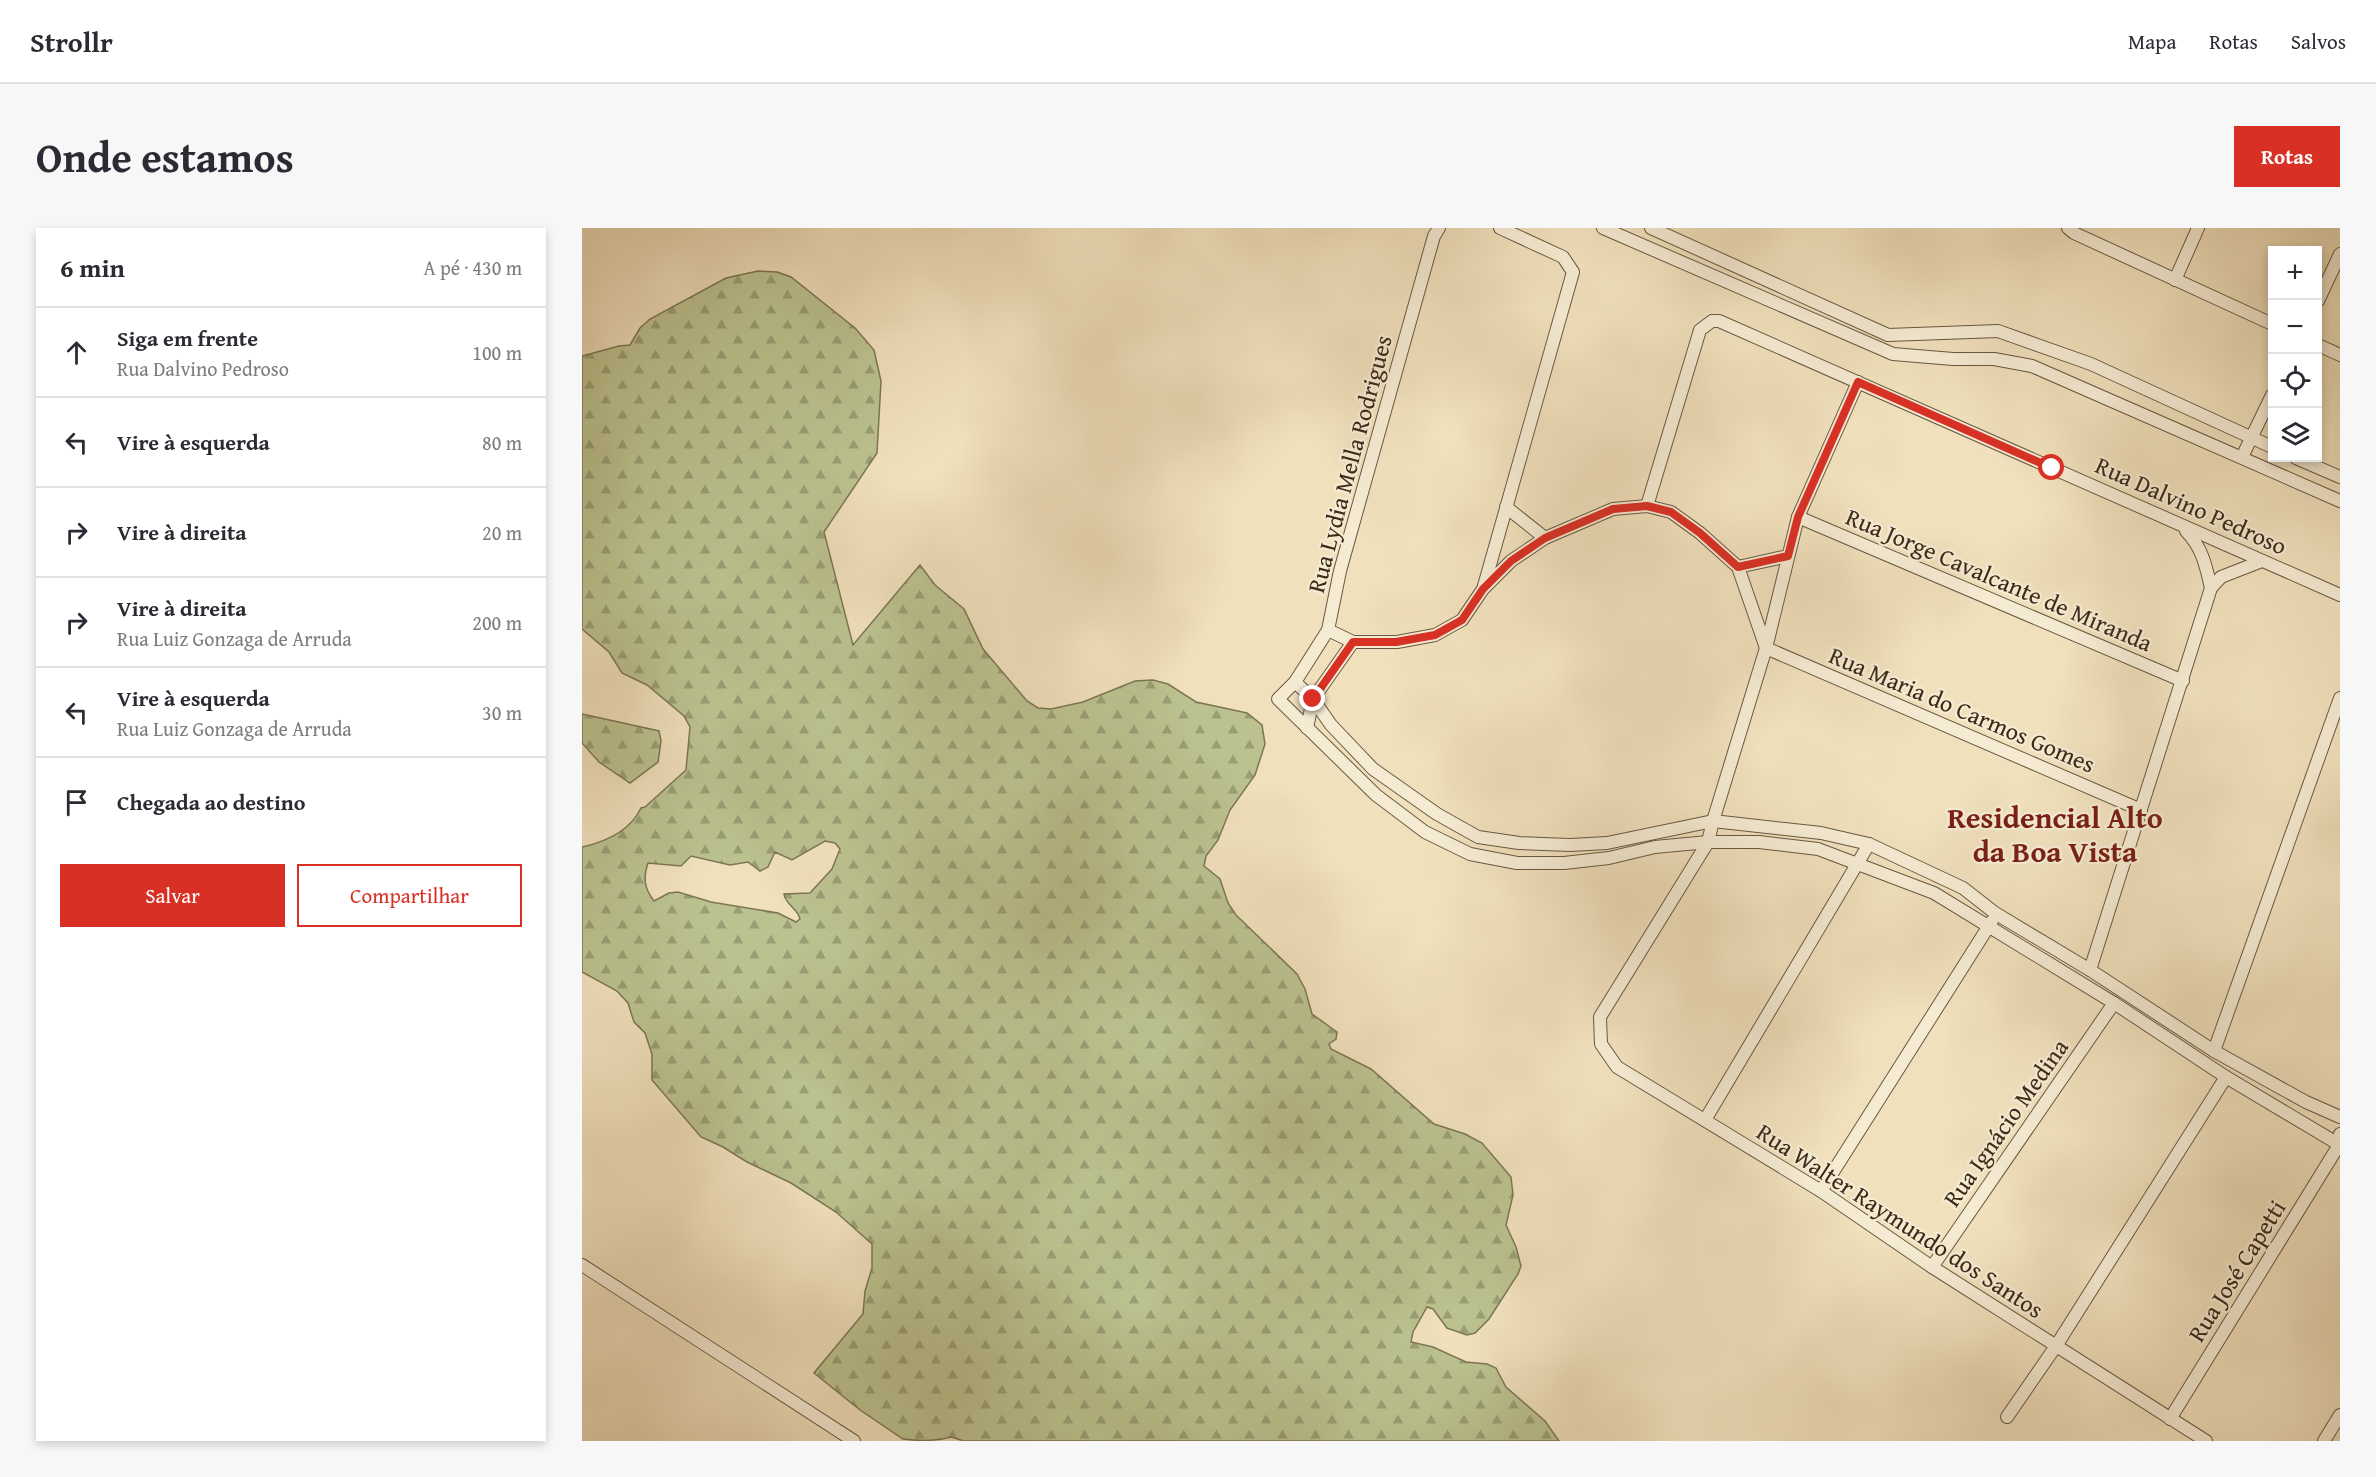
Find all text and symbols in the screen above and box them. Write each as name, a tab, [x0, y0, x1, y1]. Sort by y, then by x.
text: Strollr	[30, 21, 113, 62]
text: Mapa	[2128, 26, 2176, 57]
text: Rotas	[2209, 26, 2258, 57]
text: Salvos	[2291, 26, 2346, 57]
text: Onde estamos	[36, 126, 294, 187]
button: Rotas	[2234, 126, 2340, 187]
map controls	[2268, 246, 2322, 462]
button: +	[2268, 246, 2322, 300]
text: 6 min	[60, 248, 125, 287]
text: A pé · 430 m	[424, 253, 522, 282]
button: −	[2268, 300, 2322, 354]
text: Siga em frente	[117, 322, 258, 354]
street label: Rua Lydia Mella Rodrigues	[1298, 331, 1401, 597]
icon: ahead	[60, 336, 93, 369]
text: 100 m	[472, 338, 522, 367]
text: Rua Dalvino Pedroso	[117, 354, 289, 383]
button: locate	[2268, 354, 2322, 408]
button: layers	[2268, 408, 2322, 462]
icon: left	[60, 426, 93, 459]
text: Vire à esquerda	[117, 426, 270, 458]
text: 80 m	[482, 428, 522, 457]
street label: Rua Dalvino Pedroso	[2090, 448, 2293, 563]
route start	[2038, 454, 2064, 480]
street label: Rua Jorge Cavalcante de Miranda	[1840, 499, 2159, 660]
icon: right	[60, 516, 93, 549]
text: Vire à direita	[117, 516, 247, 548]
text: 20 m	[482, 518, 522, 547]
text: Vire à direita	[117, 592, 247, 624]
icon: right	[60, 606, 93, 639]
text: 200 m	[472, 608, 522, 637]
text: Rua Luiz Gonzaga de Arruda	[117, 624, 352, 653]
street label: Rua Maria do Carmos Gomes	[1824, 638, 2101, 781]
text: Vire à esquerda	[117, 682, 270, 714]
route end	[1299, 685, 1325, 711]
icon: left	[60, 696, 93, 729]
text: 30 m	[482, 698, 522, 727]
text: Rua Luiz Gonzaga de Arruda	[117, 714, 352, 743]
icon: arrive	[60, 786, 93, 819]
text: Chegada ao destino	[117, 786, 305, 818]
district label: Residencial Alto da Boa Vista	[1947, 795, 2163, 873]
button: Salvar	[60, 864, 285, 927]
button: Compartilhar	[297, 864, 522, 927]
street label: Rua Ignácio Medina	[1935, 1031, 2077, 1214]
street label: Rua Walter Raymundo dos Santos	[1750, 1114, 2051, 1327]
street label: Rua José Capetti	[2179, 1193, 2294, 1349]

